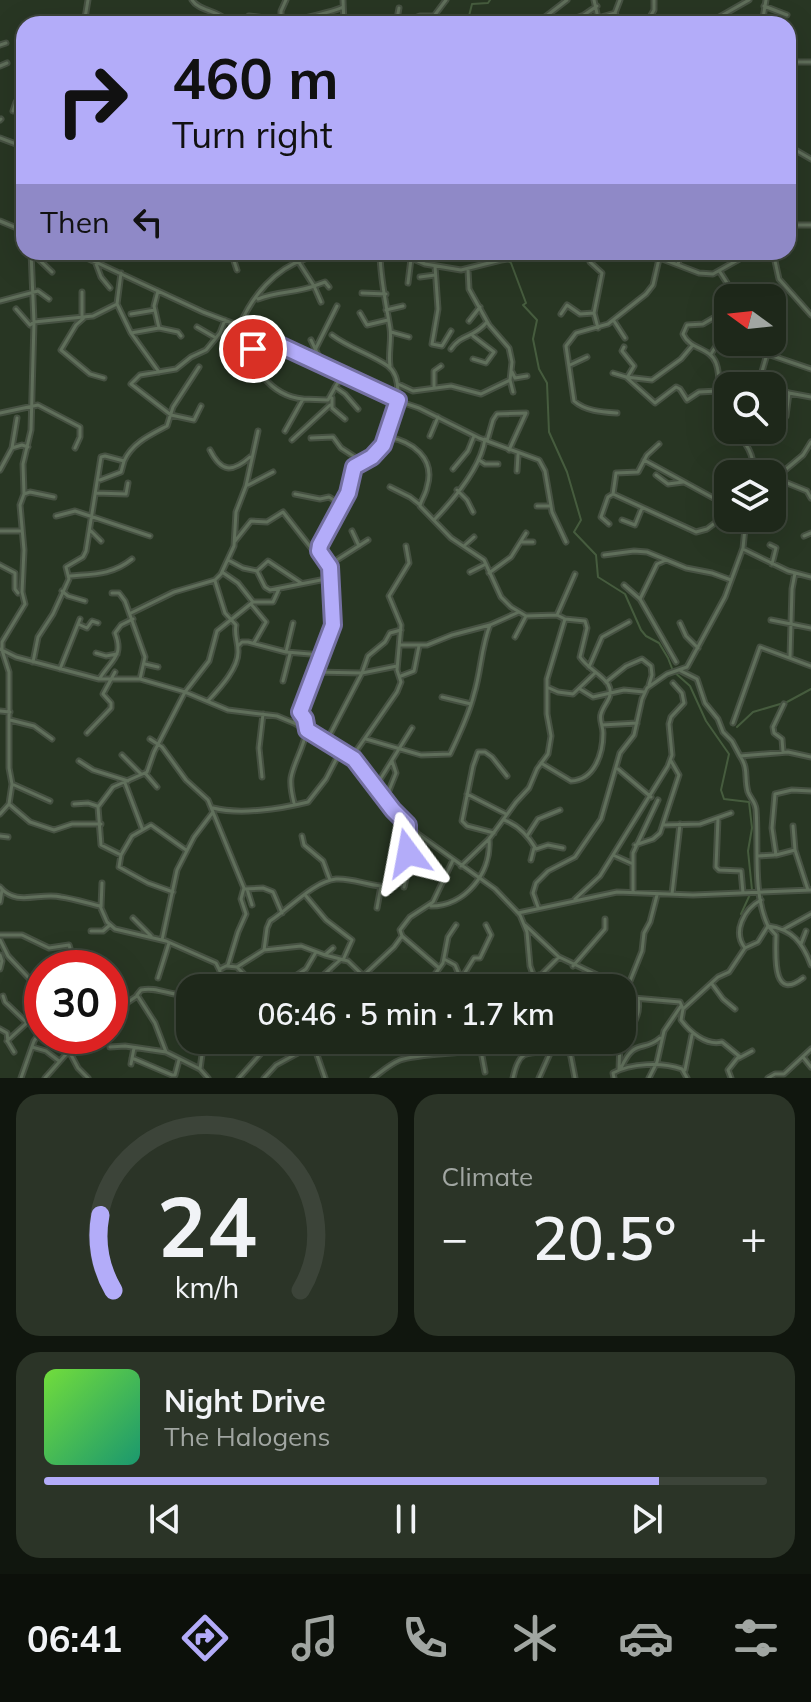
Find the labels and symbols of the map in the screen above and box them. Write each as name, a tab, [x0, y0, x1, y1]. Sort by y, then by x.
north arrow	[714, 284, 786, 356]
pin	[219, 315, 287, 383]
position arrow	[366, 811, 450, 895]
speed limit sign: 30	[24, 950, 128, 1054]

